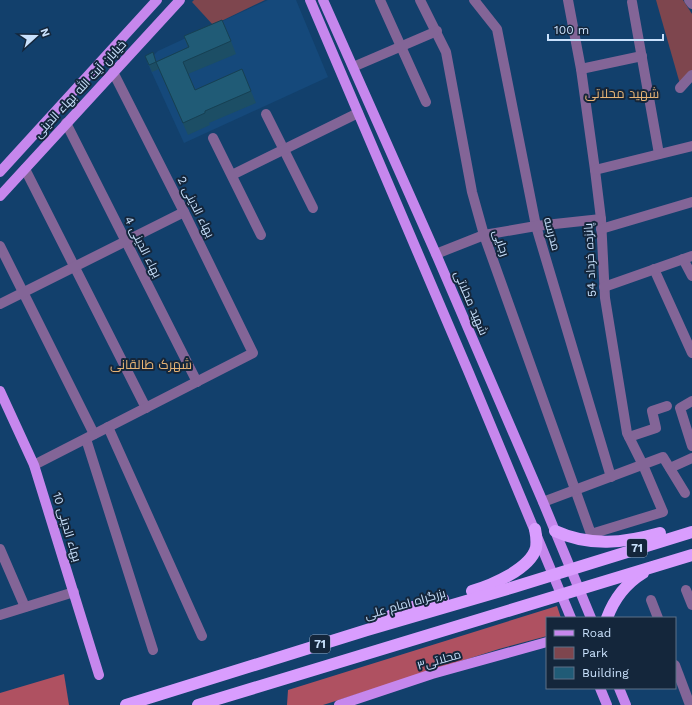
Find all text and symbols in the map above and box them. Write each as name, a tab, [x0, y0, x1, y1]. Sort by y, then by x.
north arrow	[16, 16, 56, 56]
scale bar	[548, 16, 663, 42]
text: 100 m	[554, 23, 589, 37]
text: N	[37, 26, 52, 39]
street label: خیابان آیت الله بهاء الدینی	[30, 37, 129, 141]
district label: شهید محلاتی	[585, 86, 659, 101]
street label: بهاء الدینی 2	[175, 174, 217, 240]
street label: بهاء الدینی 4	[122, 214, 164, 280]
street label: مدرسه	[541, 216, 563, 252]
street label: پانزده خرداد 54	[581, 222, 601, 297]
street label: رجایی	[490, 228, 512, 258]
street label: شهید محلاتی	[451, 269, 491, 337]
district label: شهرک طالقانی	[110, 357, 192, 372]
street label: بهاء الدینی 10	[50, 491, 84, 563]
road number: 71	[627, 539, 647, 557]
street label: بزرگراه امام علی	[363, 586, 447, 623]
legend	[546, 617, 676, 689]
text: Road	[582, 626, 611, 640]
road number: 71	[310, 635, 330, 653]
text: Park	[582, 646, 608, 660]
street label: محلاتی۳	[415, 647, 463, 673]
text: Building	[582, 666, 629, 680]

